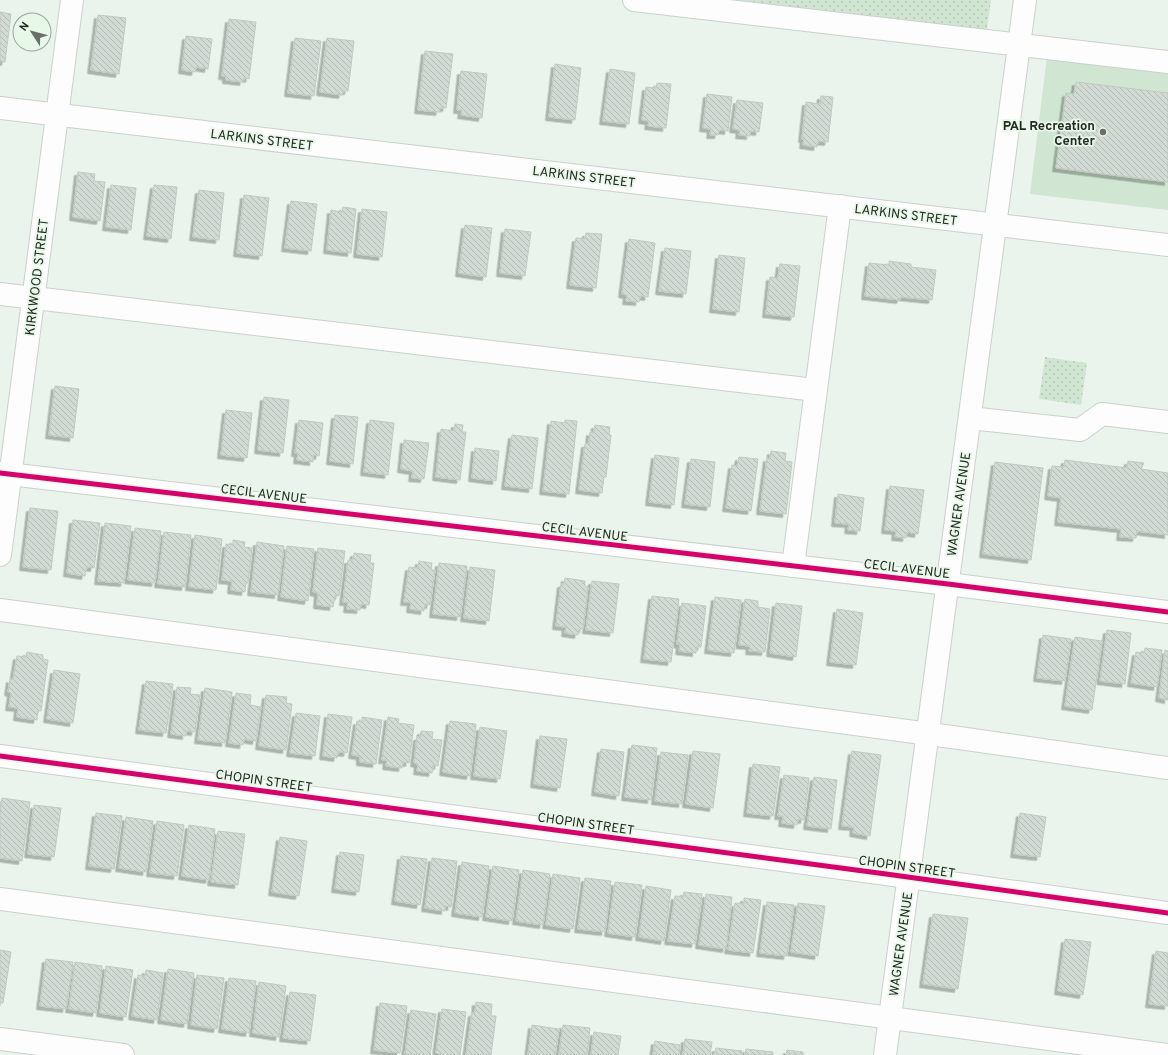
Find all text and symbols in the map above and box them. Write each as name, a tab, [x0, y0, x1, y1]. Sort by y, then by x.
north arrow	[12, 12, 52, 52]
text: N	[17, 19, 33, 34]
place label: PAL Recreation Center	[1003, 119, 1096, 150]
street label: LARKINS STREET	[209, 127, 314, 155]
marker: PAL Recreation Center	[1098, 127, 1108, 137]
street label: LARKINS STREET	[531, 164, 636, 192]
street label: LARKINS STREET	[853, 202, 958, 230]
street label: KIRKWOOD STREET	[23, 218, 53, 337]
street label: WAGNER AVENUE	[945, 451, 975, 557]
street label: CECIL AVENUE	[220, 482, 308, 508]
street label: CECIL AVENUE	[541, 520, 629, 546]
street label: CECIL AVENUE	[863, 557, 951, 583]
street label: CHOPIN STREET	[214, 767, 313, 797]
street label: CHOPIN STREET	[536, 810, 635, 840]
street label: CHOPIN STREET	[857, 853, 956, 883]
street label: WAGNER AVENUE	[887, 891, 917, 997]

